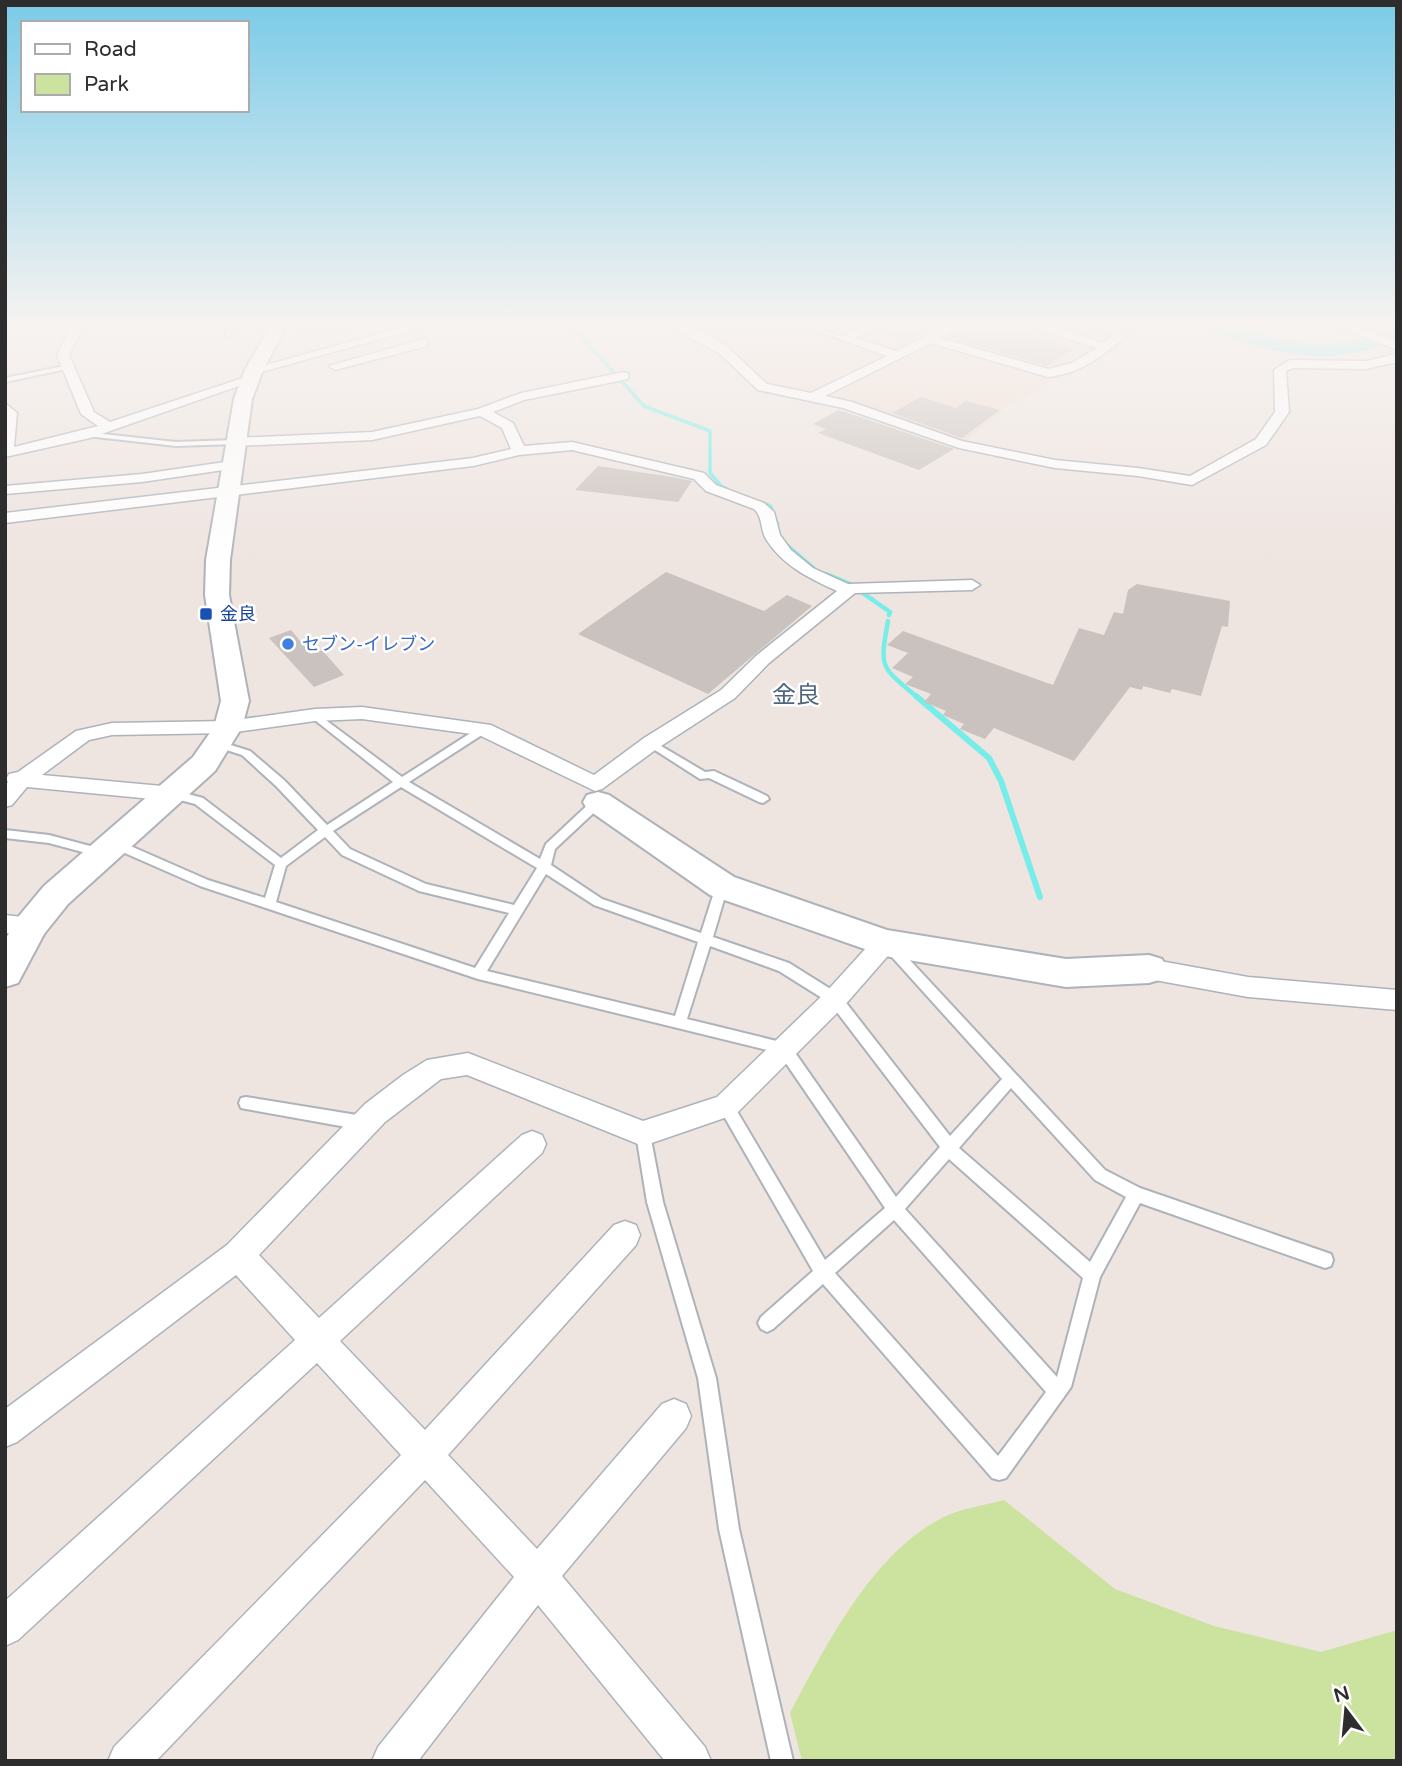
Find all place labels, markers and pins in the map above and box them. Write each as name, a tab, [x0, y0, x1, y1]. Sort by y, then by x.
place label: 金良	[220, 603, 256, 625]
marker: 金良	[198, 606, 214, 622]
place label: セブン-イレブン	[302, 633, 435, 655]
marker: セブン-イレブン	[280, 636, 296, 652]

